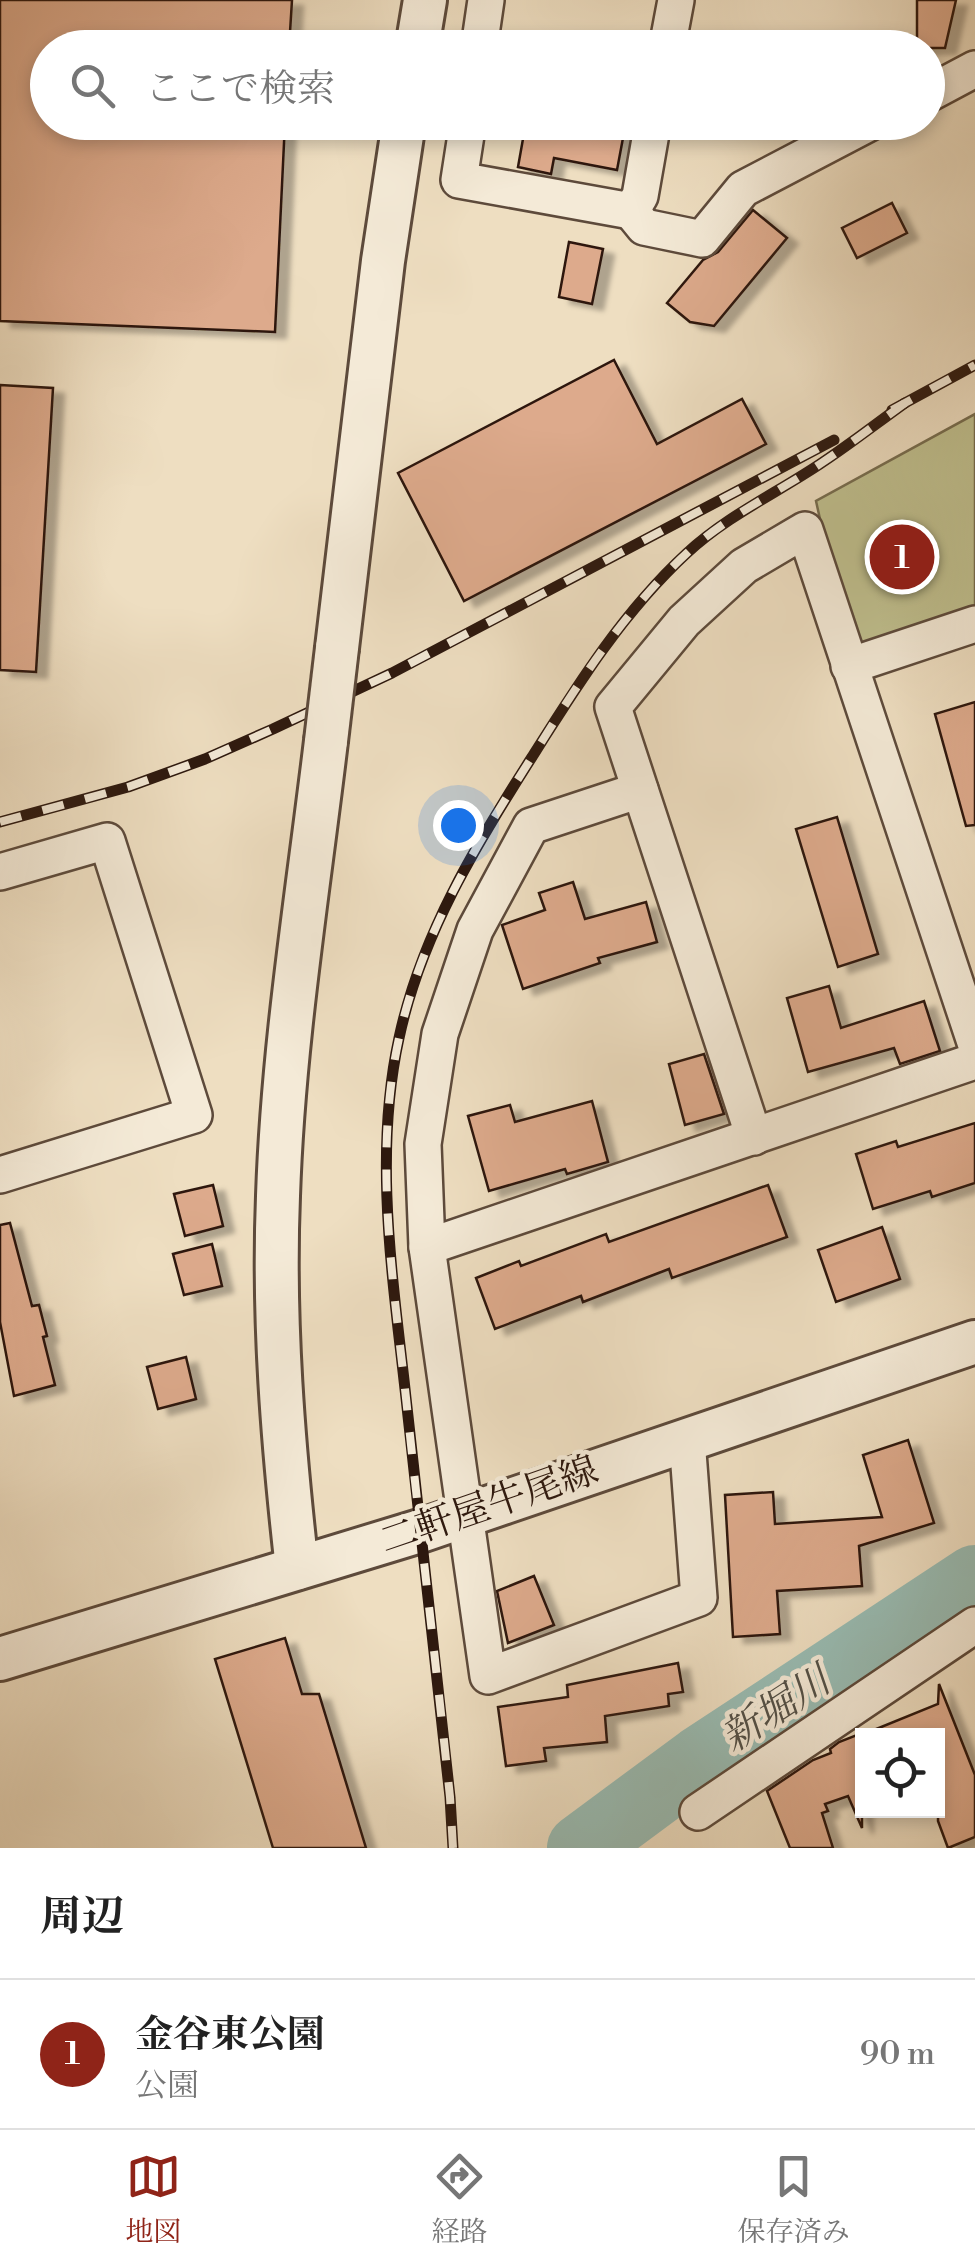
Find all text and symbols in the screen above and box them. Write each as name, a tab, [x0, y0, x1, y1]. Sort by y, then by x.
search box	[30, 30, 945, 140]
icon: search	[65, 58, 120, 113]
text: ここで検索	[145, 66, 335, 113]
pin: 1	[870, 520, 934, 594]
your location	[433, 800, 484, 851]
street label: 二軒屋牛尾線	[374, 1447, 604, 1565]
water label: 新堀川	[712, 1654, 843, 1764]
map controls	[855, 1728, 945, 1818]
button: locate	[855, 1728, 945, 1818]
text: 周辺	[40, 1891, 124, 1944]
text: 金谷東公園	[135, 2012, 325, 2059]
text: 1	[65, 2034, 80, 2074]
text: 90 m	[860, 2034, 935, 2074]
text: 公園	[135, 2066, 199, 2106]
tab: 地図	[125, 2149, 181, 2250]
tab: 経路	[431, 2149, 488, 2250]
tab: 保存済み	[738, 2149, 850, 2250]

